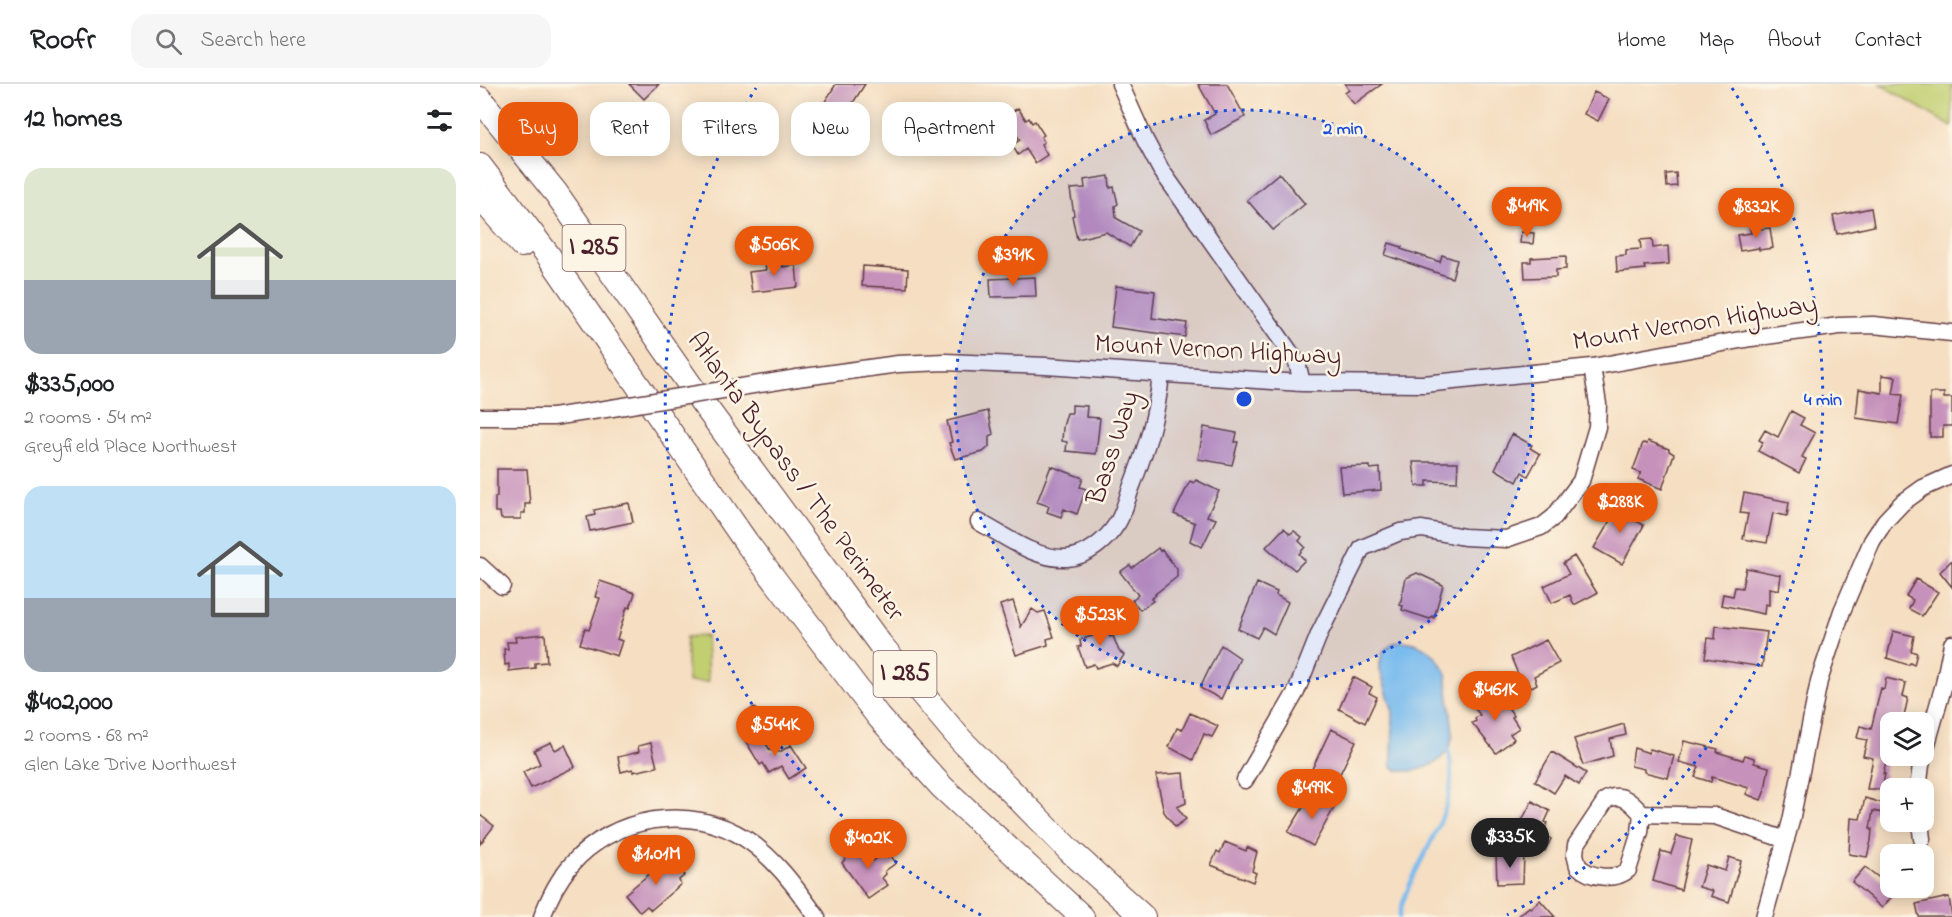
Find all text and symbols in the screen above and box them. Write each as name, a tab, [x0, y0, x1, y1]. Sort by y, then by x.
search box	[131, 14, 551, 68]
text: Roofr	[30, 21, 95, 62]
icon: search	[152, 25, 185, 58]
text: Search here	[200, 25, 306, 57]
text: Home	[1617, 26, 1666, 56]
text: Map	[1699, 26, 1734, 56]
text: About	[1767, 26, 1821, 56]
text: Contact	[1854, 26, 1922, 56]
text: 12 homes	[24, 101, 123, 139]
chip: Buy	[498, 102, 578, 156]
chip: Rent	[590, 102, 670, 156]
chip: Filters	[682, 102, 779, 156]
chip: New	[791, 102, 870, 156]
chip: Apartment	[882, 102, 1017, 156]
icon: filters	[423, 104, 456, 137]
text: 2 min	[1322, 117, 1363, 143]
pin: $419K	[1485, 187, 1569, 238]
pin: $832K	[1714, 188, 1798, 239]
text: $419K	[1506, 192, 1548, 221]
text: $832K	[1732, 193, 1780, 222]
icon: home	[186, 207, 294, 315]
road number: I 285	[562, 225, 626, 271]
pin: $506K	[732, 226, 816, 277]
text: $506K	[749, 231, 799, 260]
pin: $391K	[971, 236, 1055, 287]
text: $391K	[992, 241, 1034, 270]
street label: Mount Vernon Highway	[1570, 285, 1820, 363]
street label: Atlanta Bypass / The Perimeter	[677, 324, 914, 630]
street label: Mount Vernon Highway	[1094, 325, 1342, 377]
text: $335,000	[24, 366, 114, 404]
street label: Bass Way	[1077, 386, 1151, 511]
text: 4 min	[1804, 388, 1842, 414]
centre of rings	[1234, 389, 1254, 409]
text: 2 rooms · 54 m²	[24, 404, 152, 433]
text: Greyfield Place Northwest	[24, 433, 237, 462]
pin: $288K	[1578, 483, 1662, 534]
text: $288K	[1597, 488, 1643, 517]
icon: home	[186, 525, 294, 633]
pin: $523K	[1058, 596, 1142, 647]
text: $523K	[1074, 601, 1126, 630]
road number: I 285	[874, 651, 936, 697]
pin: $461K	[1453, 671, 1537, 722]
text: $461K	[1472, 676, 1518, 705]
text: $402,000	[24, 684, 113, 722]
pin: $544K	[733, 706, 817, 757]
text: $544K	[750, 711, 800, 740]
map controls	[1880, 712, 1934, 898]
button: layers	[1880, 712, 1934, 766]
text: 2 rooms · 68 m²	[24, 722, 149, 751]
text: Glen Lake Drive Northwest	[24, 751, 237, 780]
pin: $499K	[1270, 769, 1354, 820]
text: $499K	[1291, 774, 1333, 803]
button: +	[1880, 778, 1934, 832]
pin: $335K	[1468, 818, 1552, 869]
pin: $402K	[826, 819, 910, 870]
text: $335K	[1485, 823, 1535, 852]
text: $402K	[844, 824, 892, 853]
pin: $1.01M	[607, 835, 705, 886]
text: $1.01M	[631, 840, 681, 869]
button: −	[1880, 844, 1934, 898]

